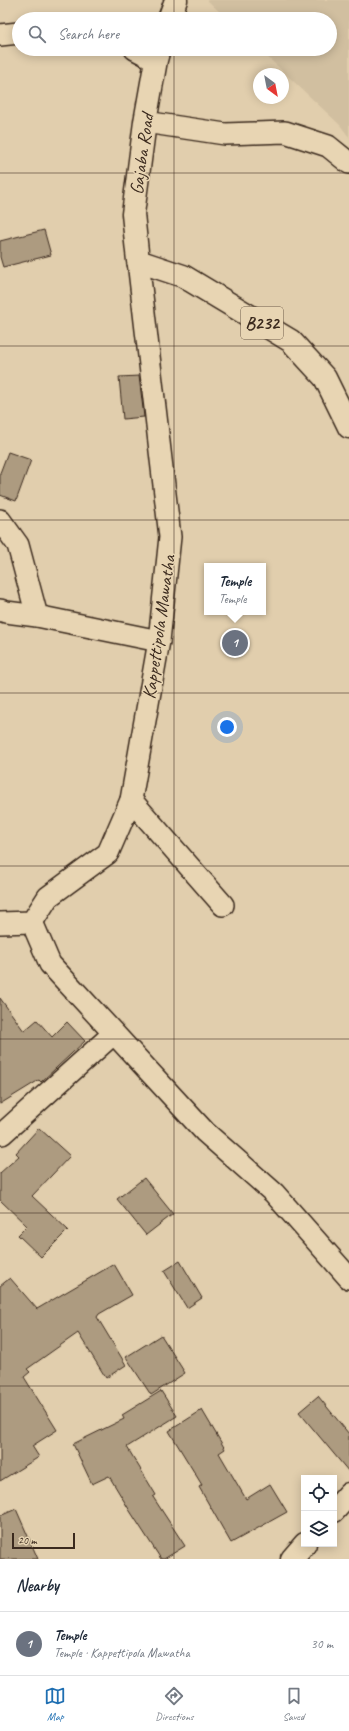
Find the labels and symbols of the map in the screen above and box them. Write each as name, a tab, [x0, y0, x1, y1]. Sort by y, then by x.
north arrow	[253, 68, 289, 104]
street label: Gajaba Road	[124, 110, 160, 196]
road number: B232	[241, 307, 283, 339]
street label: Kappettipola Mawatha	[137, 552, 181, 701]
pin: 1	[222, 628, 248, 658]
your location	[217, 717, 237, 737]
scale bar	[12, 1531, 75, 1550]

